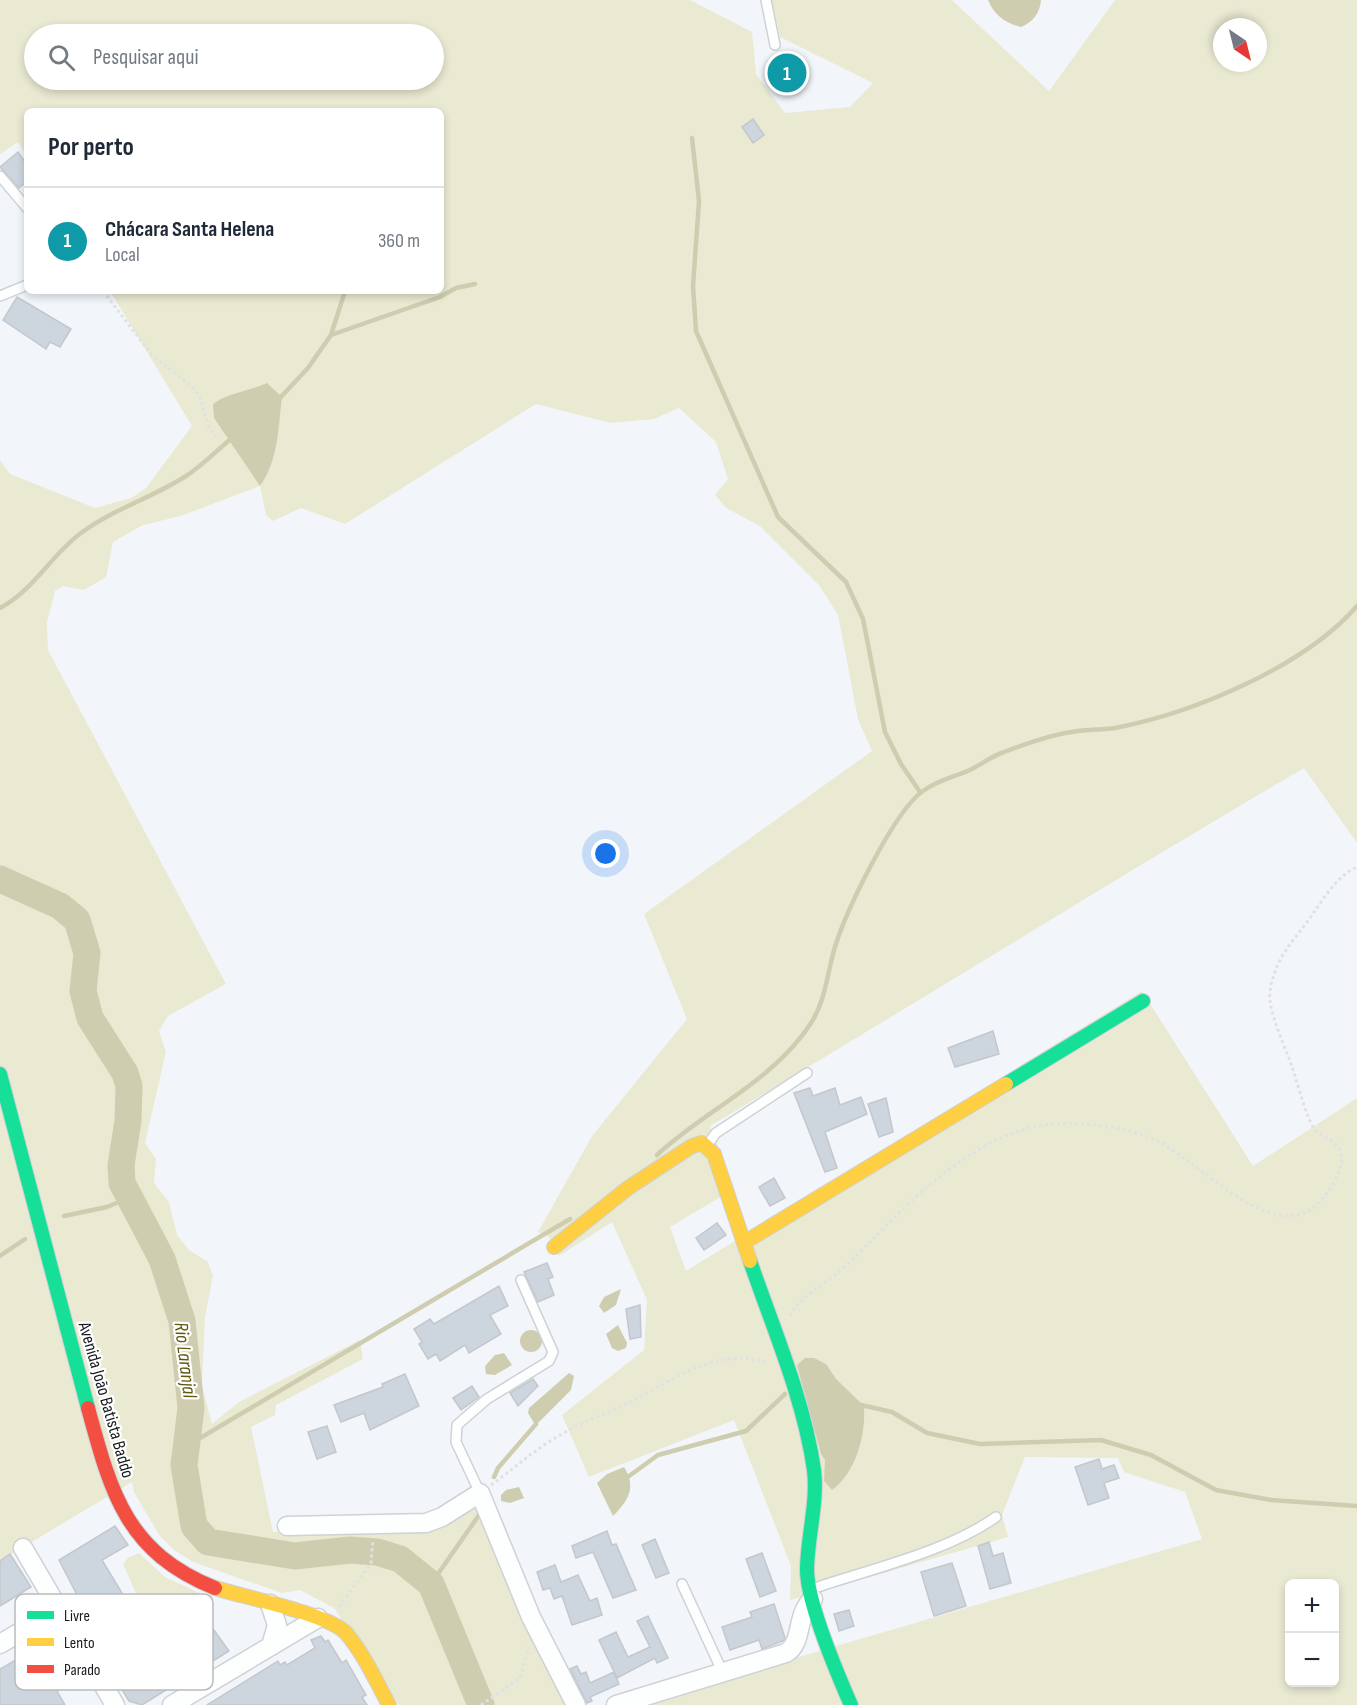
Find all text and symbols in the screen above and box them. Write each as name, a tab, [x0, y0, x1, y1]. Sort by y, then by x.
north arrow	[1213, 18, 1267, 72]
search box	[24, 24, 444, 90]
icon: search	[45, 41, 78, 74]
text: Pesquisar aqui	[93, 44, 198, 71]
pin: 1	[768, 50, 806, 96]
text: Por perto	[48, 132, 134, 163]
text: Chácara Santa Helena	[105, 216, 274, 243]
text: 1	[64, 229, 71, 253]
text: 360 m	[378, 229, 420, 253]
text: Local	[105, 243, 140, 267]
your location	[591, 839, 620, 868]
street label: Avenida João Batista Baddo	[73, 1319, 138, 1480]
water label: Rio Laranjal	[168, 1321, 202, 1401]
map controls	[1285, 1579, 1339, 1687]
button: +	[1285, 1579, 1339, 1633]
legend	[15, 1594, 213, 1690]
text: Livre	[64, 1607, 90, 1626]
button: −	[1285, 1633, 1339, 1687]
text: Lento	[64, 1634, 95, 1653]
text: Parado	[64, 1661, 101, 1680]

